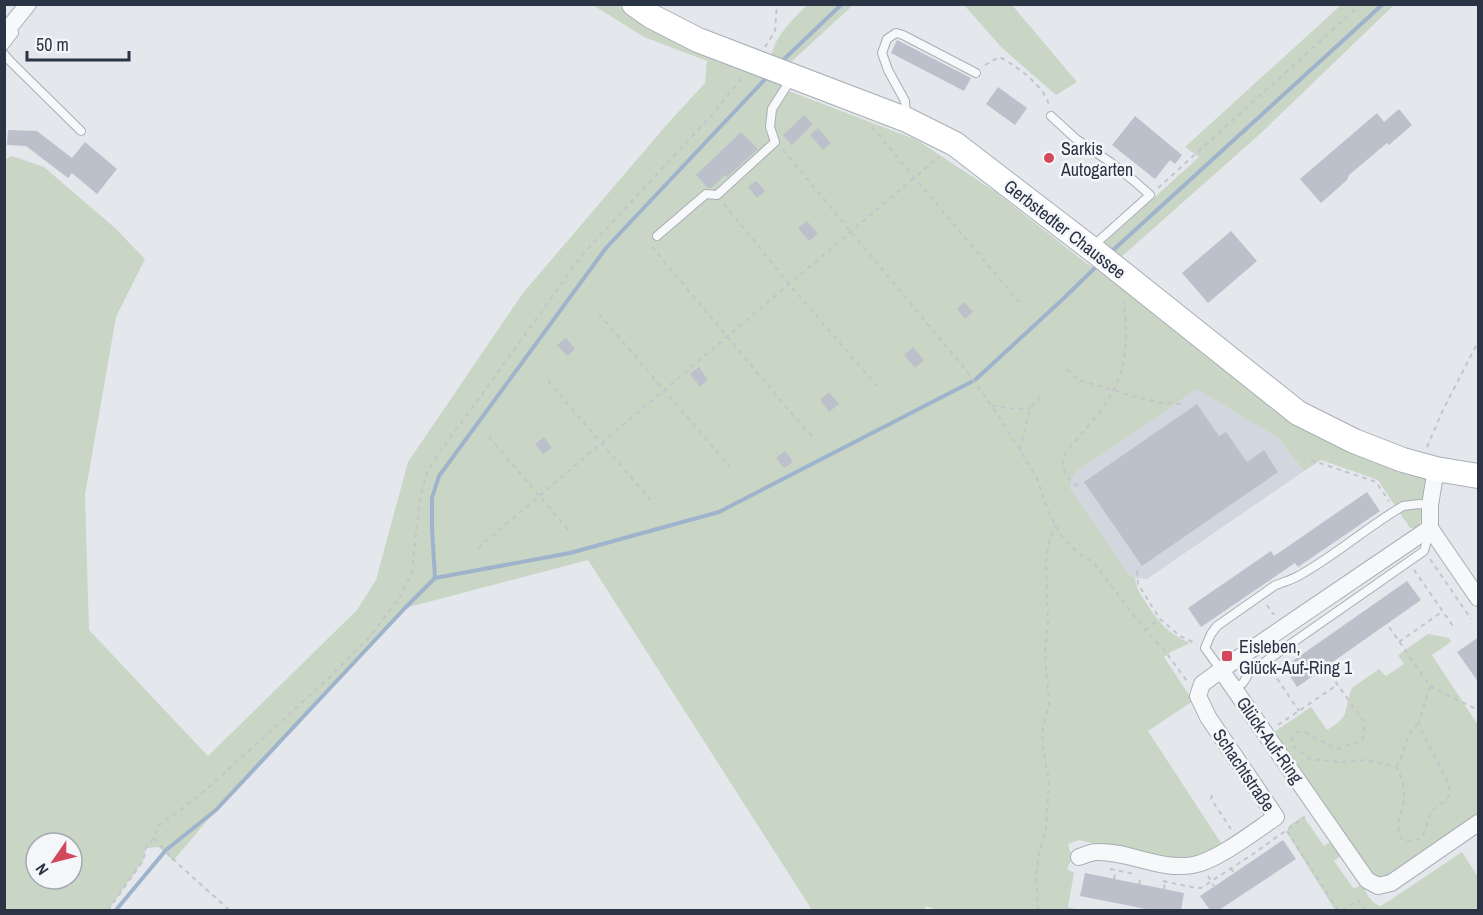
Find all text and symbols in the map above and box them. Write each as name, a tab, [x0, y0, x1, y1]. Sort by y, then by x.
scale bar	[27, 24, 129, 62]
text: 50 m	[36, 32, 69, 57]
place label: Sarkis Autogarten	[1060, 136, 1133, 182]
marker: Sarkis Autogarten	[1042, 151, 1056, 165]
street label: Gerbstedter Chaussee	[999, 173, 1131, 285]
place label: Eisleben, Glück-Auf-Ring 1	[1239, 634, 1353, 680]
marker: Eisleben, Glück-Auf-Ring 1	[1220, 649, 1234, 663]
street label: Glück-Auf-Ring	[1231, 692, 1310, 789]
street label: Schachtstraße	[1207, 724, 1281, 816]
north arrow	[24, 831, 84, 891]
text: N	[30, 859, 53, 880]

